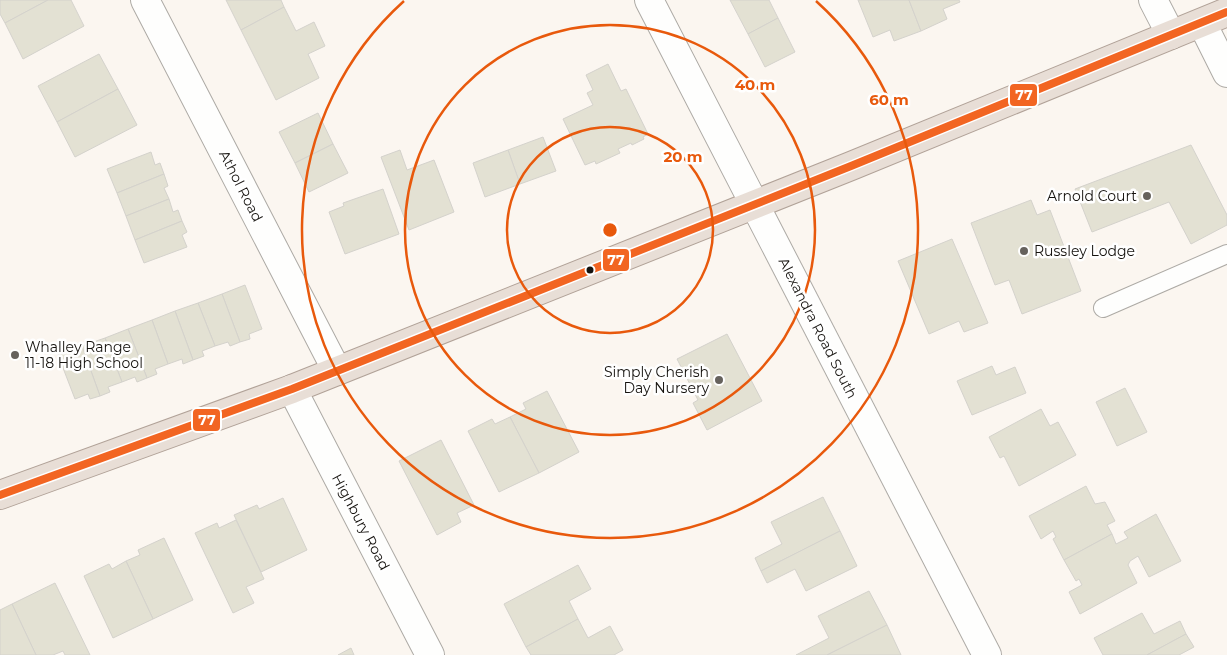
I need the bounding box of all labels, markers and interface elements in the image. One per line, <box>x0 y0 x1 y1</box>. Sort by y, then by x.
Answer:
text: 40 m <box>735 75 775 94</box>
line badge: 77 <box>1009 83 1038 107</box>
text: 77 <box>1015 86 1033 104</box>
text: 60 m <box>869 90 909 109</box>
street label: Athol Road <box>215 147 267 225</box>
text: 20 m <box>663 147 703 166</box>
place label: Arnold Court <box>1047 187 1137 205</box>
marker: Arnold Court <box>1141 190 1153 202</box>
centre of rings <box>601 221 619 239</box>
place label: Russley Lodge <box>1034 242 1135 260</box>
marker: Russley Lodge <box>1018 245 1030 257</box>
line badge: 77 <box>602 248 630 272</box>
text: 77 <box>607 251 625 269</box>
street label: Alexandra Road South <box>775 255 861 401</box>
unlabelled marker <box>585 265 595 275</box>
place label: Whalley Range 11-18 High School <box>25 338 143 372</box>
marker: Whalley Range 11-18 High School <box>9 349 21 361</box>
place label: Simply Cherish Day Nursery <box>604 363 709 397</box>
marker: Simply Cherish Day Nursery <box>713 374 725 386</box>
line badge: 77 <box>192 408 221 432</box>
text: 77 <box>198 411 216 429</box>
street label: Highbury Road <box>328 471 394 573</box>

